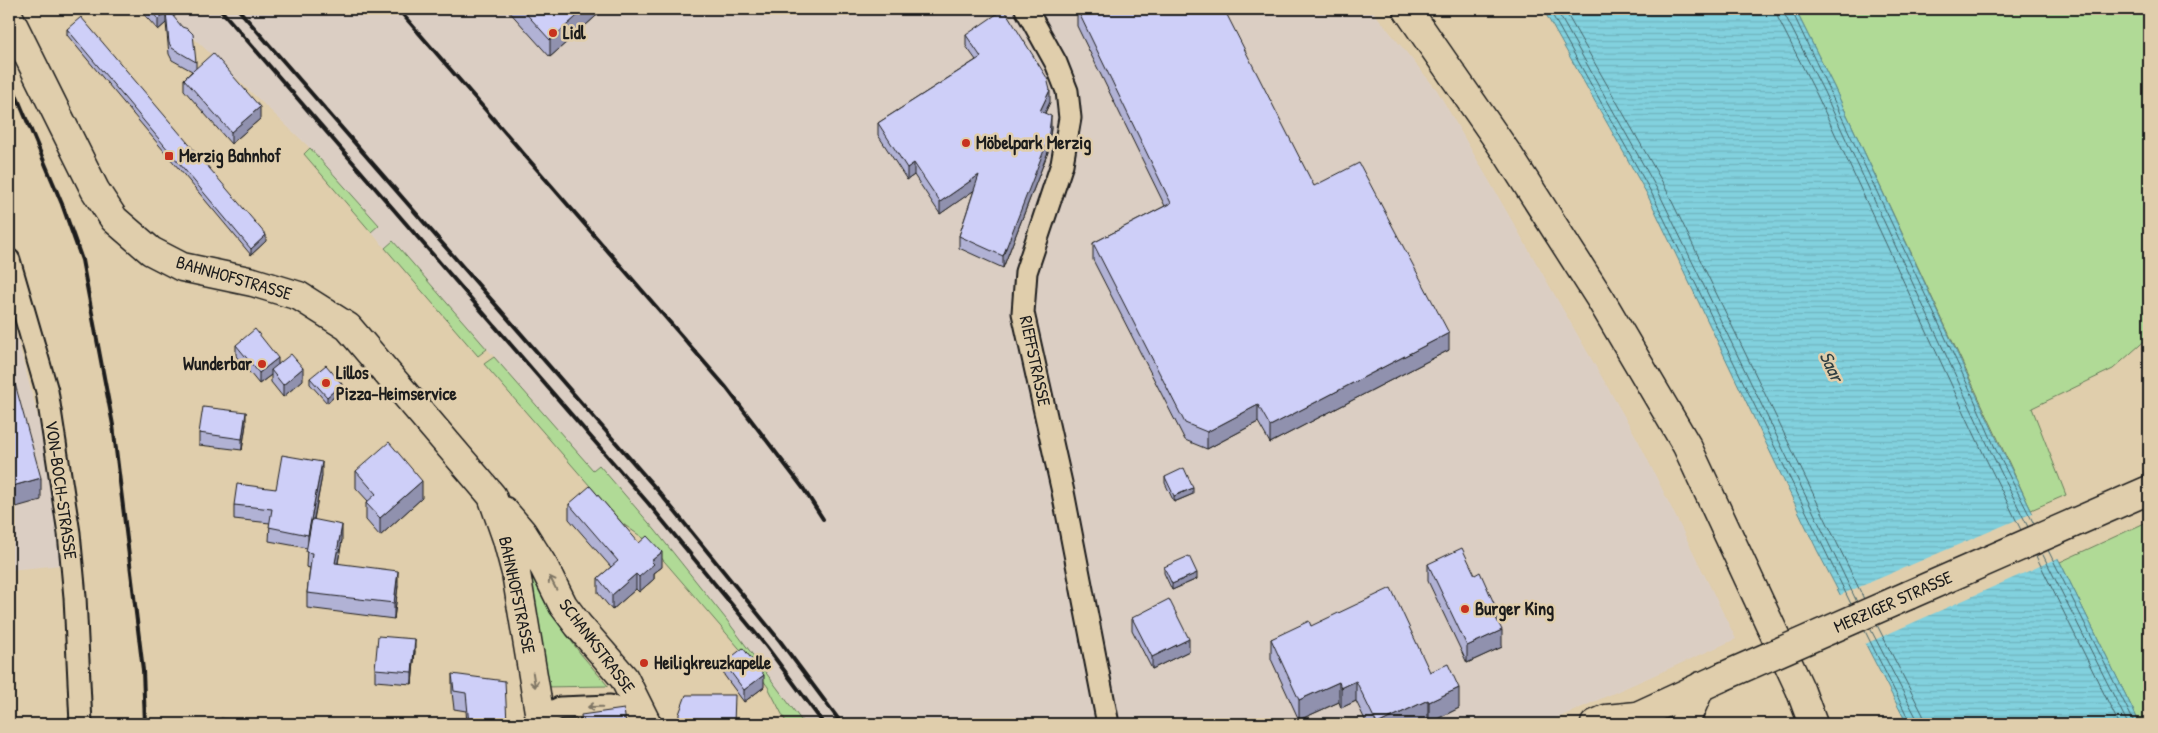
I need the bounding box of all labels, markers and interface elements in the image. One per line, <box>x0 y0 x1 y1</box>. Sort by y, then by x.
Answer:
place label: Lidl <box>563 20 587 45</box>
marker: Lidl <box>547 27 559 39</box>
place label: Möbelpark Merzig <box>976 130 1091 156</box>
marker: Möbelpark Merzig <box>960 137 972 149</box>
place label: Merzig Bahnhof <box>179 143 281 169</box>
marker: Merzig Bahnhof <box>163 150 175 162</box>
street label: BAHNHOFSTRASSE <box>173 249 295 306</box>
street label: RIEFFSTRASSE <box>1014 313 1057 409</box>
water label: Saar <box>1814 346 1852 388</box>
place label: Wunderbar <box>183 351 252 376</box>
marker: Wunderbar <box>256 358 268 370</box>
place label: Lillos Pizza-Heimservice <box>336 360 458 406</box>
marker: Lillos Pizza-Heimservice <box>320 377 332 389</box>
street label: VON-BOCH-STRASSE <box>39 419 84 561</box>
street label: BAHNHOFSTRASSE <box>493 534 542 656</box>
street label: MERZIGER STRASSE <box>1830 564 1956 639</box>
one-way arrow <box>548 576 557 591</box>
street label: SCHANKSTRASSE <box>554 593 641 698</box>
place label: Burger King <box>1475 596 1554 622</box>
marker: Burger King <box>1459 603 1471 615</box>
place label: Heiligkreuzkapelle <box>654 650 772 676</box>
marker: Heiligkreuzkapelle <box>638 657 650 669</box>
one-way arrow <box>530 671 540 687</box>
one-way arrow <box>587 702 604 712</box>

